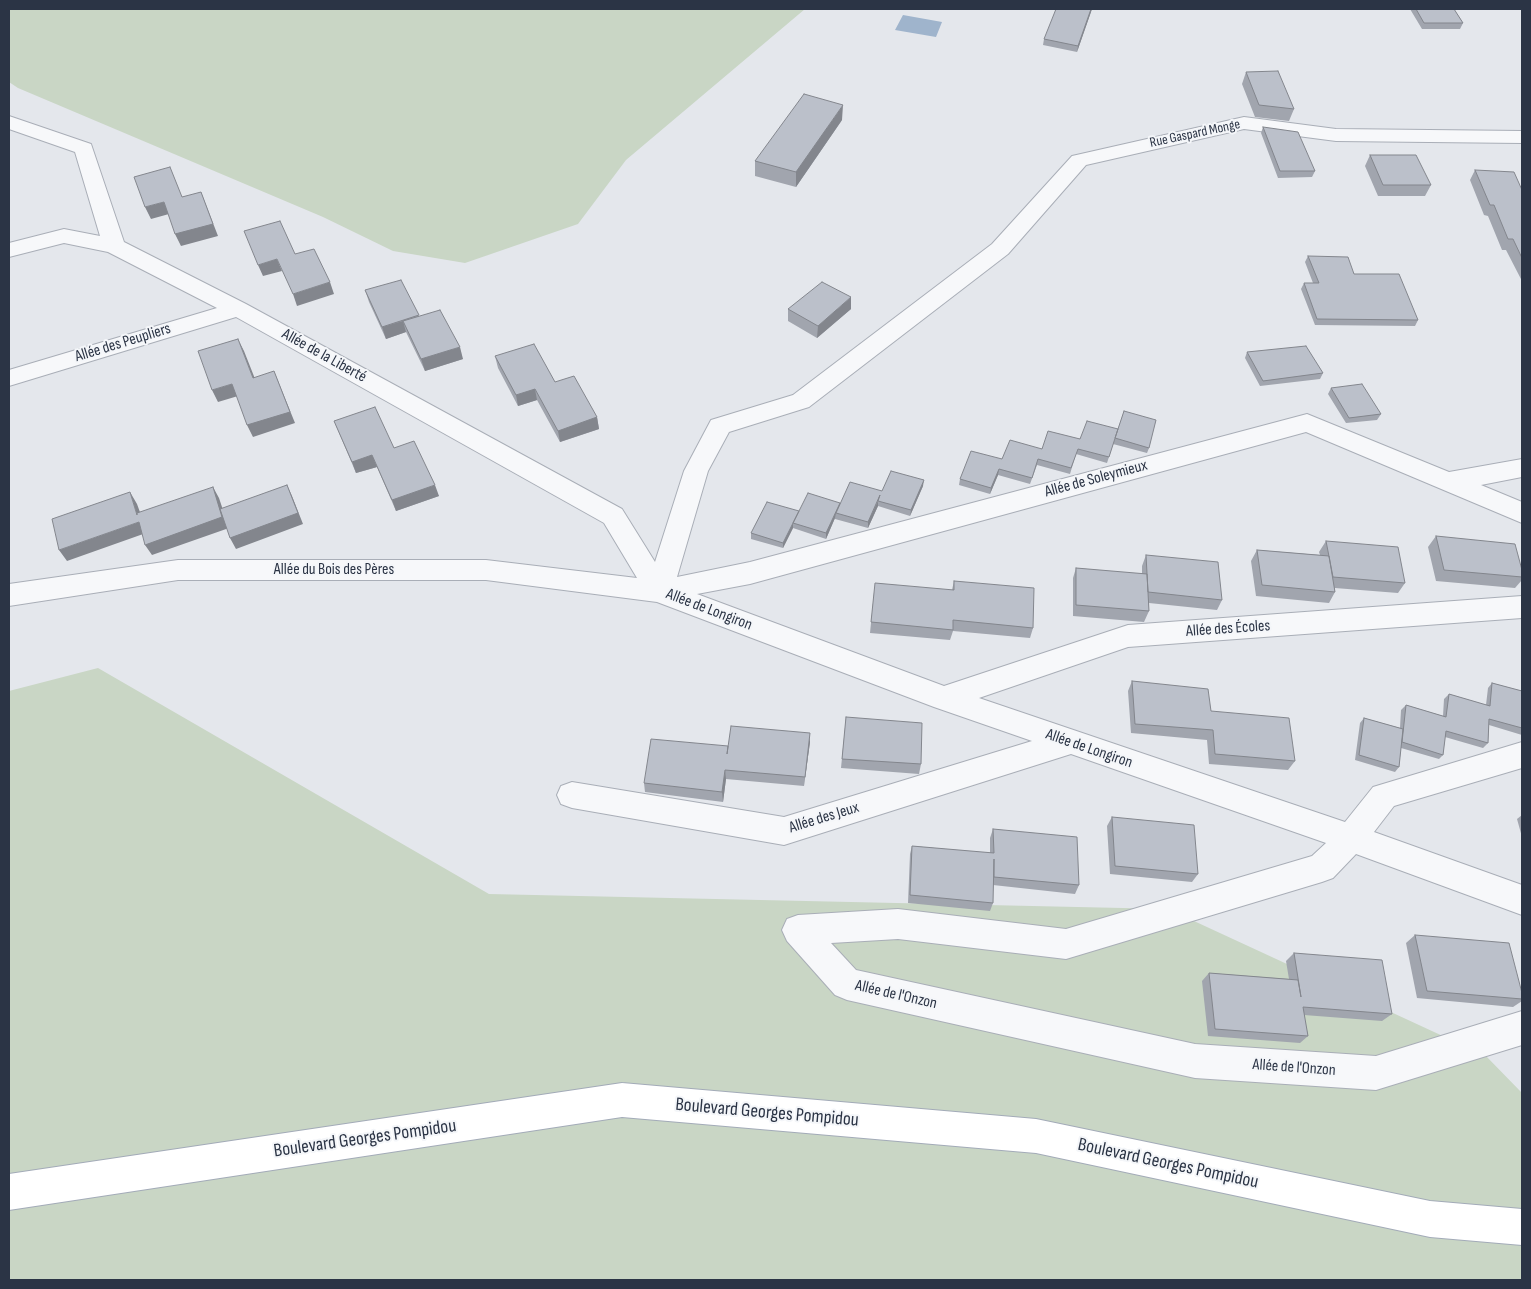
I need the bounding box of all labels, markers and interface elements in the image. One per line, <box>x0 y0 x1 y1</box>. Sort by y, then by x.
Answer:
street label: Rue Gaspard Monge <box>1148 116 1242 152</box>
street label: Allée des Peupliers <box>73 319 173 367</box>
street label: Allée de la Liberté <box>278 325 370 387</box>
street label: Allée de Soleymieux <box>1043 456 1149 502</box>
street label: Allée du Bois des Pères <box>274 560 394 580</box>
street label: Allée de Longiron <box>663 585 755 635</box>
street label: Allée des Écoles <box>1185 616 1271 642</box>
street label: Allée de Longiron <box>1043 725 1135 773</box>
street label: Allée des Jeux <box>787 798 861 838</box>
street label: Allée de l'Onzon <box>853 976 939 1014</box>
street label: Allée de l'Onzon <box>1252 1056 1336 1080</box>
street label: Boulevard Georges Pompidou <box>674 1094 860 1132</box>
street label: Boulevard Georges Pompidou <box>272 1115 458 1163</box>
street label: Boulevard Georges Pompidou <box>1076 1134 1260 1194</box>

